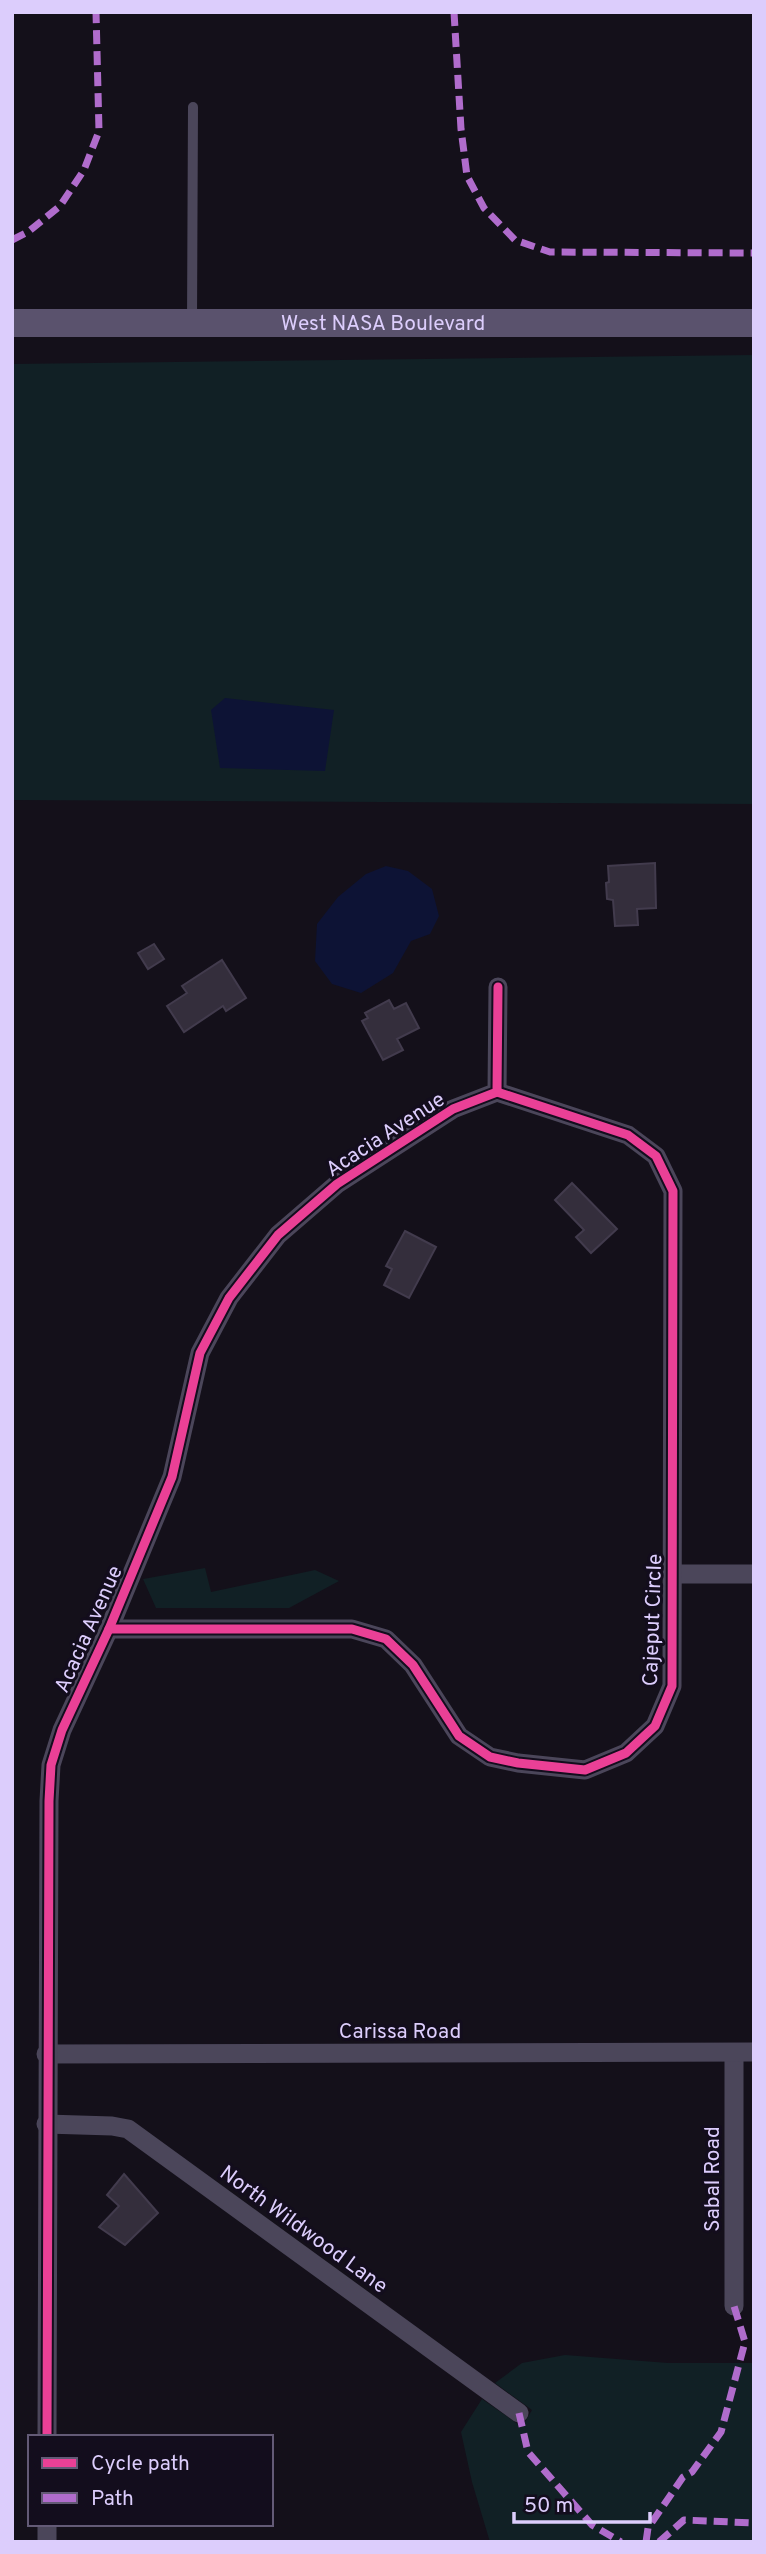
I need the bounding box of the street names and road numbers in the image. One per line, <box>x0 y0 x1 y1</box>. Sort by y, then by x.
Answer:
street label: West NASA Boulevard <box>281 311 485 338</box>
street label: Acacia Avenue <box>321 1087 451 1184</box>
street label: Cajeput Circle <box>638 1553 669 1687</box>
street label: Acacia Avenue <box>49 1562 130 1698</box>
street label: Carissa Road <box>339 2019 461 2046</box>
street label: Sabal Road <box>700 2126 727 2232</box>
street label: North Wildwood Lane <box>214 2160 392 2300</box>

